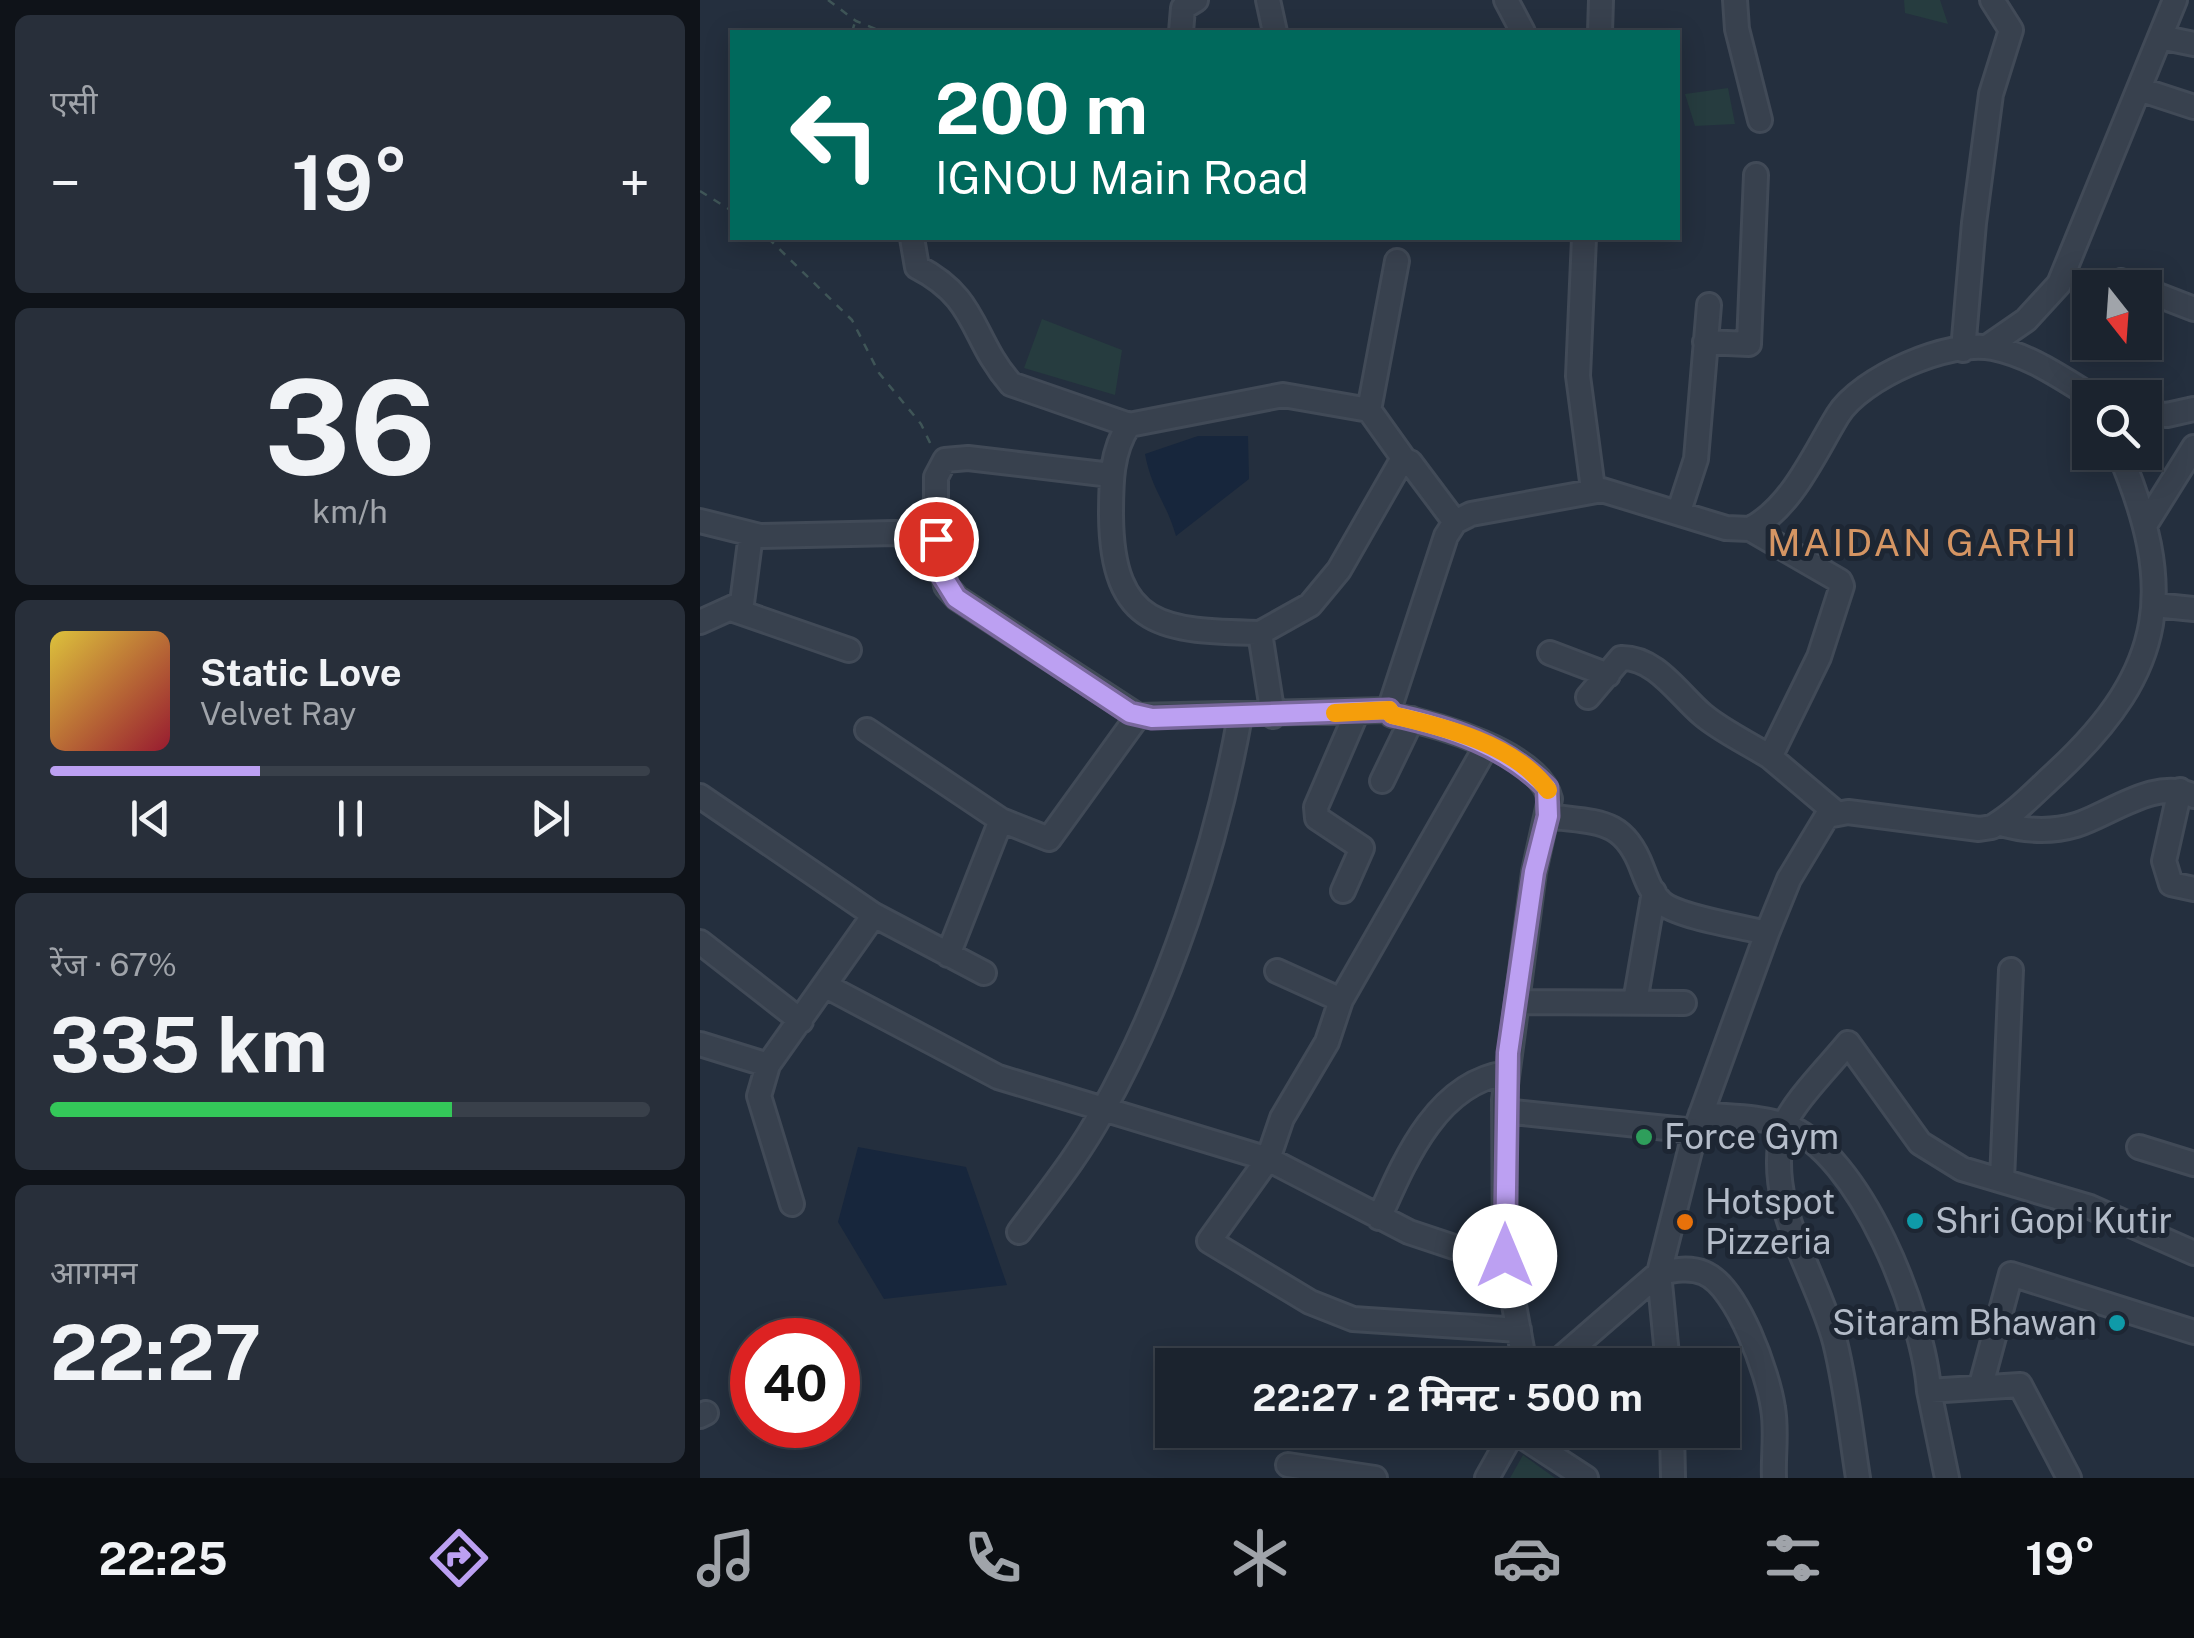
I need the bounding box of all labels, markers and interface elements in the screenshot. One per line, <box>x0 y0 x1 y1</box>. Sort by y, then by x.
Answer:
text: 200 m <box>935 67 1148 150</box>
icon: left <box>770 70 900 200</box>
text: एसी <box>50 84 98 121</box>
text: 19° <box>291 139 409 227</box>
text: − <box>50 151 81 215</box>
text: + <box>619 151 650 215</box>
text: IGNOU Main Road <box>935 151 1309 204</box>
north arrow <box>2072 270 2162 360</box>
map controls <box>2072 270 2162 470</box>
text: 36 <box>264 352 436 504</box>
button: search <box>2072 380 2162 470</box>
text: km/h <box>312 493 388 530</box>
pin <box>894 497 979 582</box>
icon: arrive <box>909 512 964 567</box>
district label: MAIDAN GARHI <box>1767 520 2079 565</box>
text: Static Love <box>200 650 402 695</box>
text: Velvet Ray <box>200 695 356 732</box>
icon: previous <box>123 791 178 846</box>
icon: pause <box>323 791 378 846</box>
icon: next <box>523 791 578 846</box>
text: रेंज · 67% <box>50 946 177 983</box>
text: 335 km <box>50 1001 328 1089</box>
place label: Force Gym <box>1664 1116 1839 1157</box>
marker: Force Gym <box>1633 1126 1655 1148</box>
place label: Hotspot Pizzeria <box>1705 1181 1835 1262</box>
place label: Shri Gopi Kutir <box>1935 1200 2172 1241</box>
position arrow <box>1453 1204 1557 1308</box>
marker: Shri Gopi Kutir <box>1904 1210 1926 1232</box>
marker: Hotspot Pizzeria <box>1674 1211 1696 1233</box>
text: आगमन <box>50 1254 138 1291</box>
place label: Sitaram Bhawan <box>1832 1302 2097 1343</box>
text: 22:27 <box>50 1309 262 1397</box>
marker: Sitaram Bhawan <box>2106 1312 2128 1334</box>
speed limit sign: 40 <box>730 1318 860 1448</box>
text: 22:27 · 2 मिनट · 500 m <box>1252 1375 1643 1420</box>
icon: directions <box>424 1523 494 1593</box>
icon: music <box>691 1523 761 1593</box>
icon: phone <box>958 1523 1028 1593</box>
icon: climate <box>1225 1523 1295 1593</box>
icon: car <box>1492 1523 1562 1593</box>
icon: filters <box>1758 1523 1828 1593</box>
text: 22:25 <box>98 1532 228 1585</box>
text: 19° <box>2025 1532 2095 1585</box>

